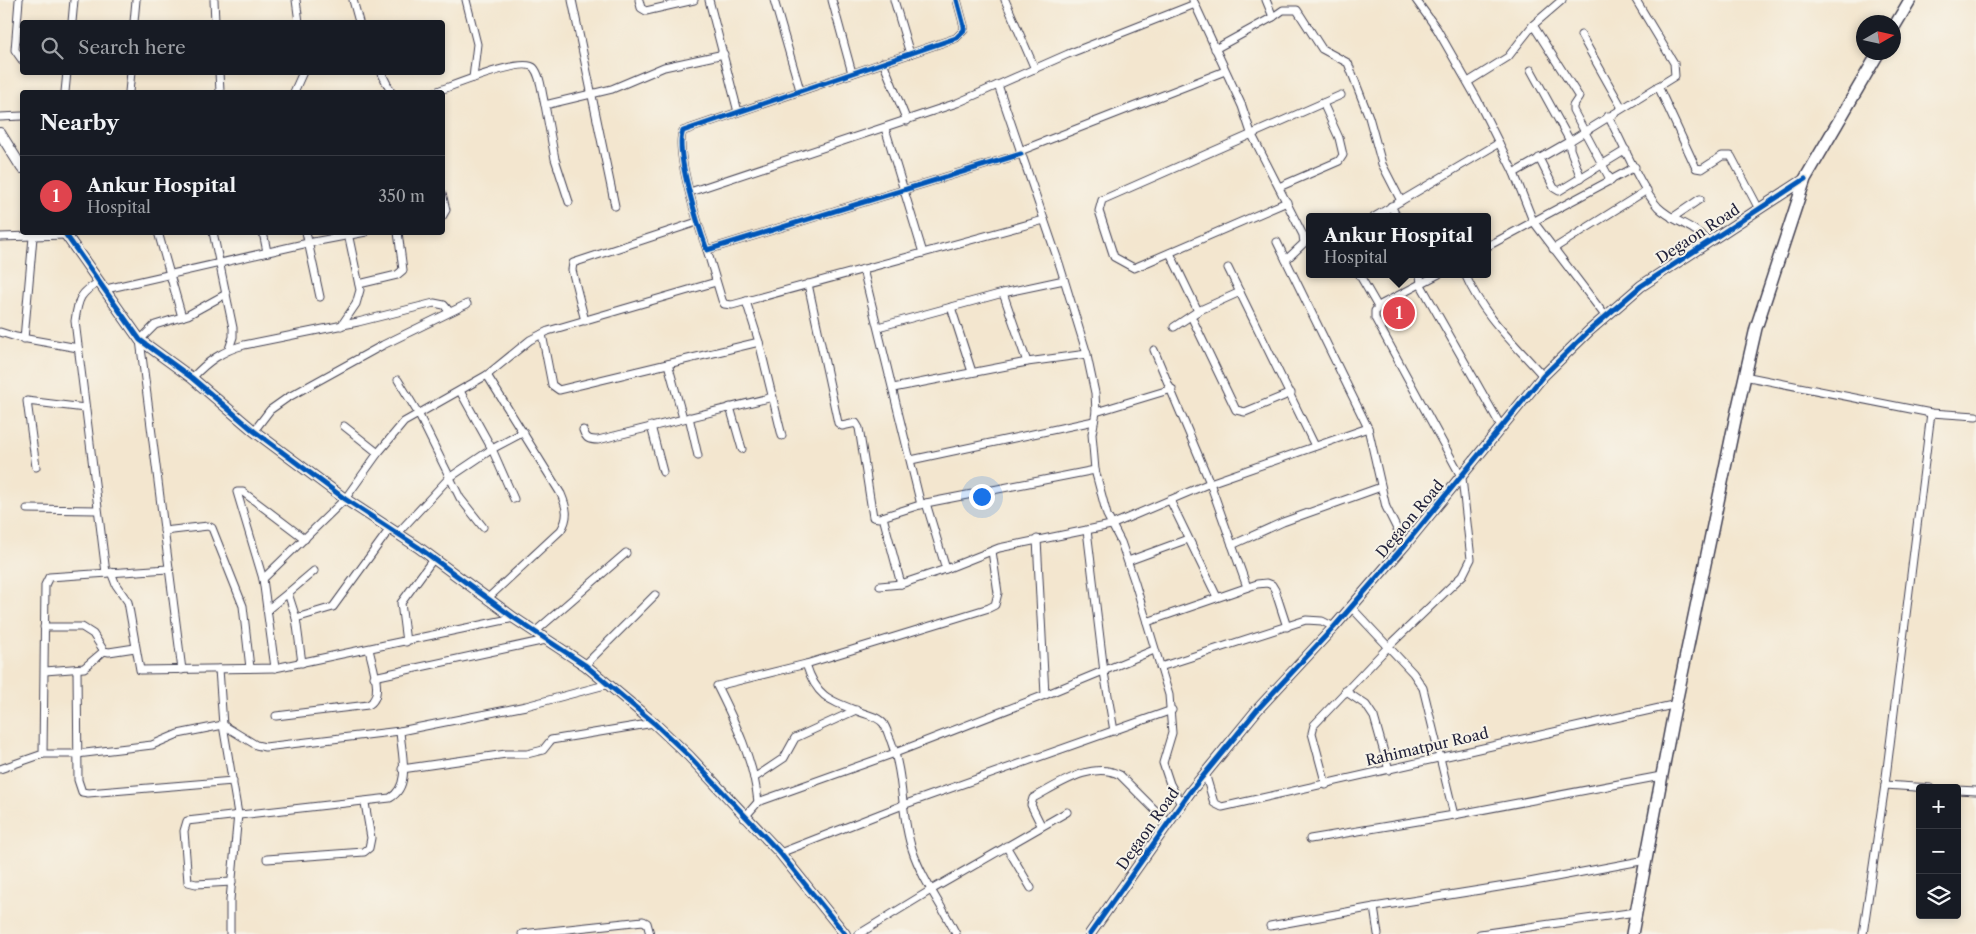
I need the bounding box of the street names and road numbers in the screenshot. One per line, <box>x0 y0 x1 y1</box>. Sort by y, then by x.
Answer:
street label: Degaon Road <box>1652 199 1743 268</box>
street label: Degaon Road <box>1371 476 1448 562</box>
street label: Rahimatpur Road <box>1364 723 1490 770</box>
street label: Degaon Road <box>1112 784 1183 873</box>

